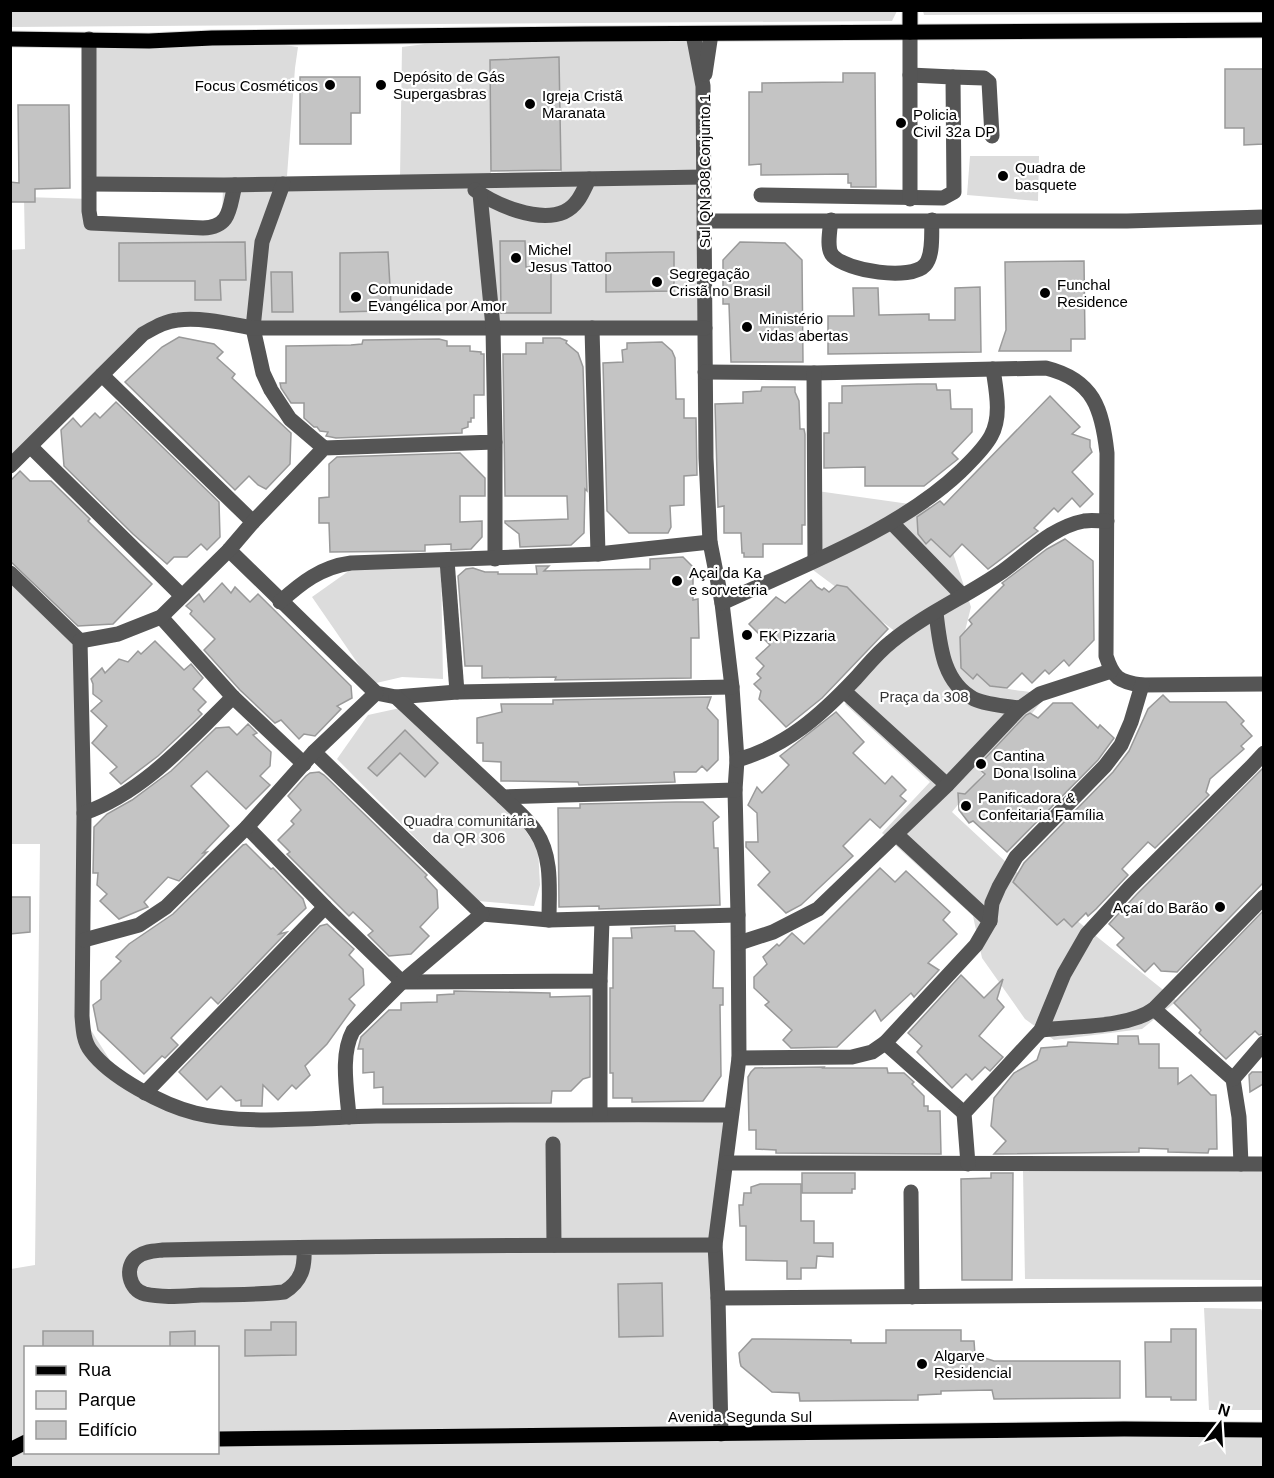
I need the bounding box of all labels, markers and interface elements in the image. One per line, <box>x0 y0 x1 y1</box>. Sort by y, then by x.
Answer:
place label: Depósito de Gás Supergasbras <box>393 68 505 102</box>
place label: Focus Cosméticos <box>195 77 318 94</box>
marker: Focus Cosméticos <box>323 78 337 92</box>
marker: Depósito de Gás Supergasbras <box>374 78 388 92</box>
place label: Igreja Cristã Maranata <box>542 87 624 121</box>
street label: Sul QN 308 Conjunto 1 <box>696 94 713 248</box>
marker: Igreja Cristã Maranata <box>523 97 537 111</box>
place label: Policia Civil 32a DP <box>913 106 996 140</box>
marker: Policia Civil 32a DP <box>894 116 908 130</box>
place label: Quadra de basquete <box>1015 159 1086 193</box>
marker: Quadra de basquete <box>996 169 1010 183</box>
place label: Michel Jesus Tattoo <box>528 241 612 275</box>
marker: Michel Jesus Tattoo <box>509 251 523 265</box>
place label: Segregação Cristã no Brasil <box>669 265 771 299</box>
marker: Segregação Cristã no Brasil <box>650 275 664 289</box>
place label: Funchal Residence <box>1057 276 1128 310</box>
place label: Comunidade Evangélica por Amor <box>368 280 506 314</box>
marker: Funchal Residence <box>1038 286 1052 300</box>
marker: Comunidade Evangélica por Amor <box>349 290 363 304</box>
place label: Ministério vidas abertas <box>759 310 848 344</box>
marker: Ministério vidas abertas <box>740 320 754 334</box>
place label: Açai da Ka e sorveteria <box>689 564 768 598</box>
marker: Açai da Ka e sorveteria <box>670 574 684 588</box>
place label: FK Pizzaria <box>759 627 836 644</box>
marker: FK Pizzaria <box>740 628 754 642</box>
park label: Praça da 308 <box>879 688 969 705</box>
place label: Cantina Dona Isolina <box>993 747 1077 781</box>
marker: Cantina Dona Isolina <box>974 757 988 771</box>
place label: Panificadora & Confeitaria Família <box>978 789 1105 823</box>
marker: Panificadora & Confeitaria Família <box>959 799 973 813</box>
park label: Quadra comunitária da QR 306 <box>403 812 536 846</box>
place label: Açaí do Barão <box>1113 899 1208 916</box>
marker: Açaí do Barão <box>1213 900 1227 914</box>
legend <box>24 1346 219 1454</box>
place label: Algarve Residencial <box>934 1347 1012 1381</box>
marker: Algarve Residencial <box>915 1357 929 1371</box>
text: Rua <box>78 1360 112 1380</box>
text: Parque <box>78 1390 136 1410</box>
north arrow <box>1190 1394 1250 1454</box>
text: N <box>1216 1400 1232 1420</box>
street label: Avenida Segunda Sul <box>668 1408 812 1425</box>
text: Edifício <box>78 1420 137 1440</box>

